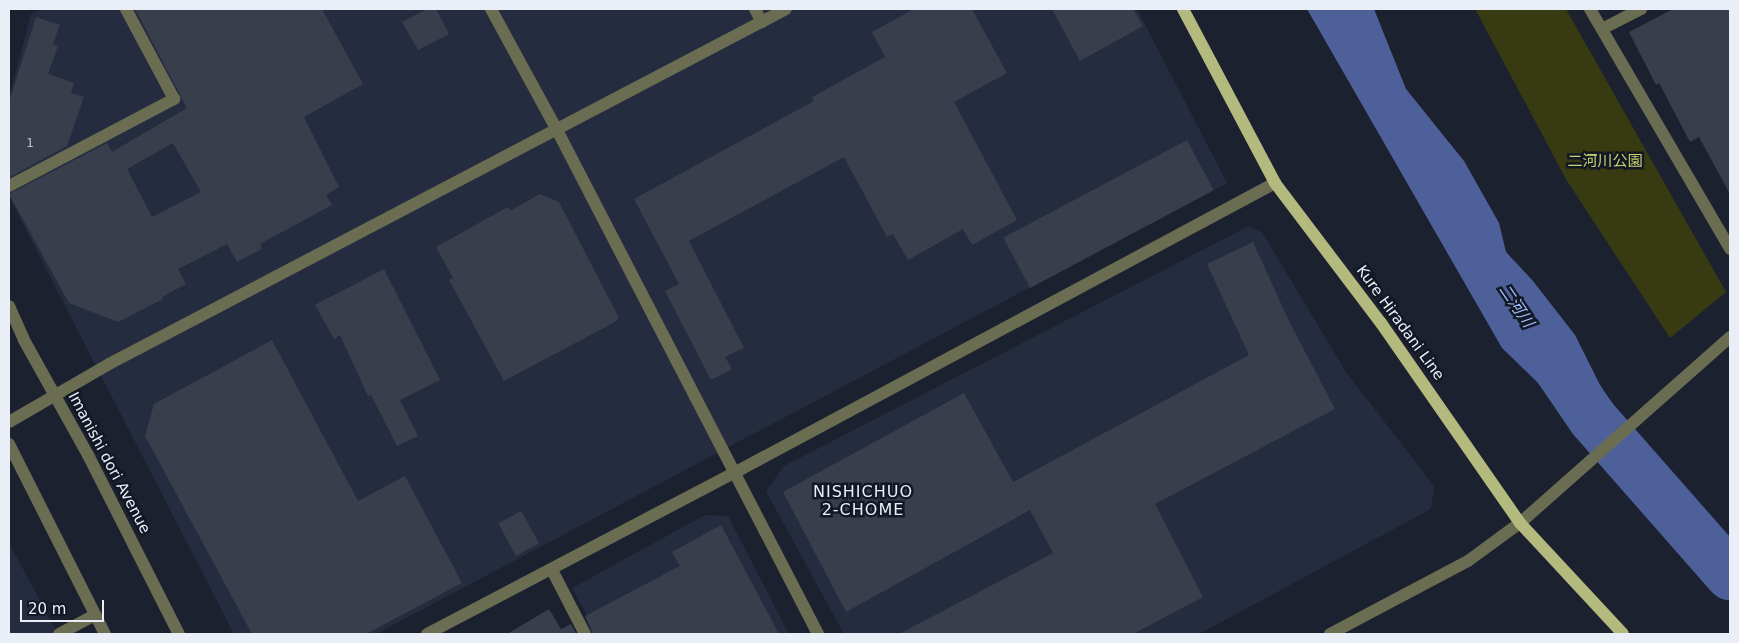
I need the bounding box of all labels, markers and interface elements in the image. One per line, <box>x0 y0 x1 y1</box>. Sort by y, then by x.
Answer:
house number: 1 <box>26 137 34 151</box>
park label: 二河川公園 <box>1568 153 1642 171</box>
street label: Kure Hiradani Line <box>1352 262 1448 384</box>
water label: 二河川 <box>1495 281 1537 331</box>
street label: Imanishi dori Avenue <box>64 389 154 537</box>
district label: NISHICHUO 2-CHOME <box>812 482 914 520</box>
scale bar <box>22 590 106 622</box>
text: 20 m <box>28 600 66 618</box>

